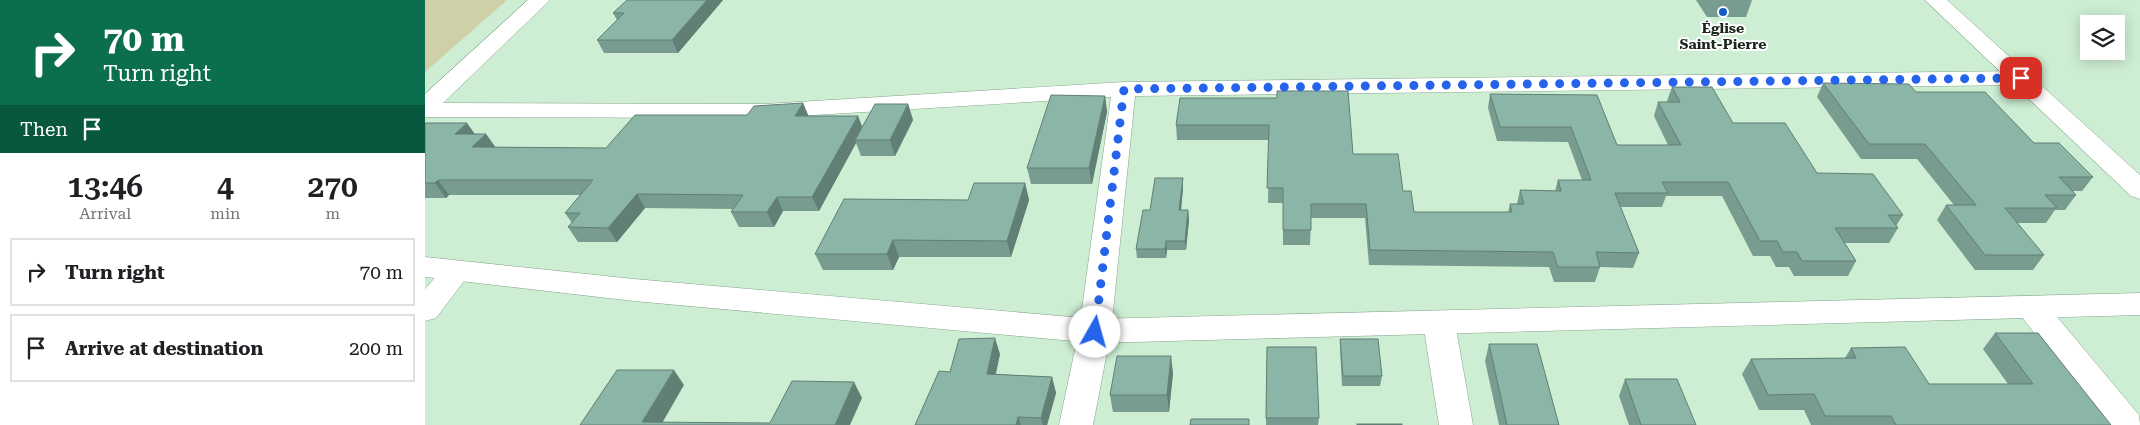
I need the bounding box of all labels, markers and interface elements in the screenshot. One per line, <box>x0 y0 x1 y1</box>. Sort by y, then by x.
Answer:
marker: Église Saint-Pierre <box>1717 6 1729 18</box>
map controls <box>2080 15 2125 60</box>
button: layers <box>2080 15 2125 60</box>
text: 70 m <box>103 19 185 60</box>
icon: right <box>20 20 85 85</box>
place label: Église Saint-Pierre <box>1680 20 1766 52</box>
pin <box>2000 57 2042 99</box>
text: Turn right <box>103 61 211 86</box>
icon: arrive <box>2007 64 2035 92</box>
icon: arrive <box>78 115 106 143</box>
text: Then <box>20 118 68 141</box>
text: 13:46 <box>67 169 143 204</box>
text: 4 <box>217 169 234 204</box>
text: 270 <box>307 169 358 204</box>
text: Arrival <box>79 204 131 223</box>
text: min <box>210 204 240 223</box>
text: m <box>325 204 340 223</box>
icon: right <box>22 258 50 286</box>
text: Turn right <box>65 261 165 284</box>
text: 70 m <box>360 261 403 284</box>
position arrow <box>1068 305 1120 357</box>
icon: arrive <box>22 334 50 362</box>
text: Arrive at destination <box>65 337 263 360</box>
text: 200 m <box>349 337 403 360</box>

